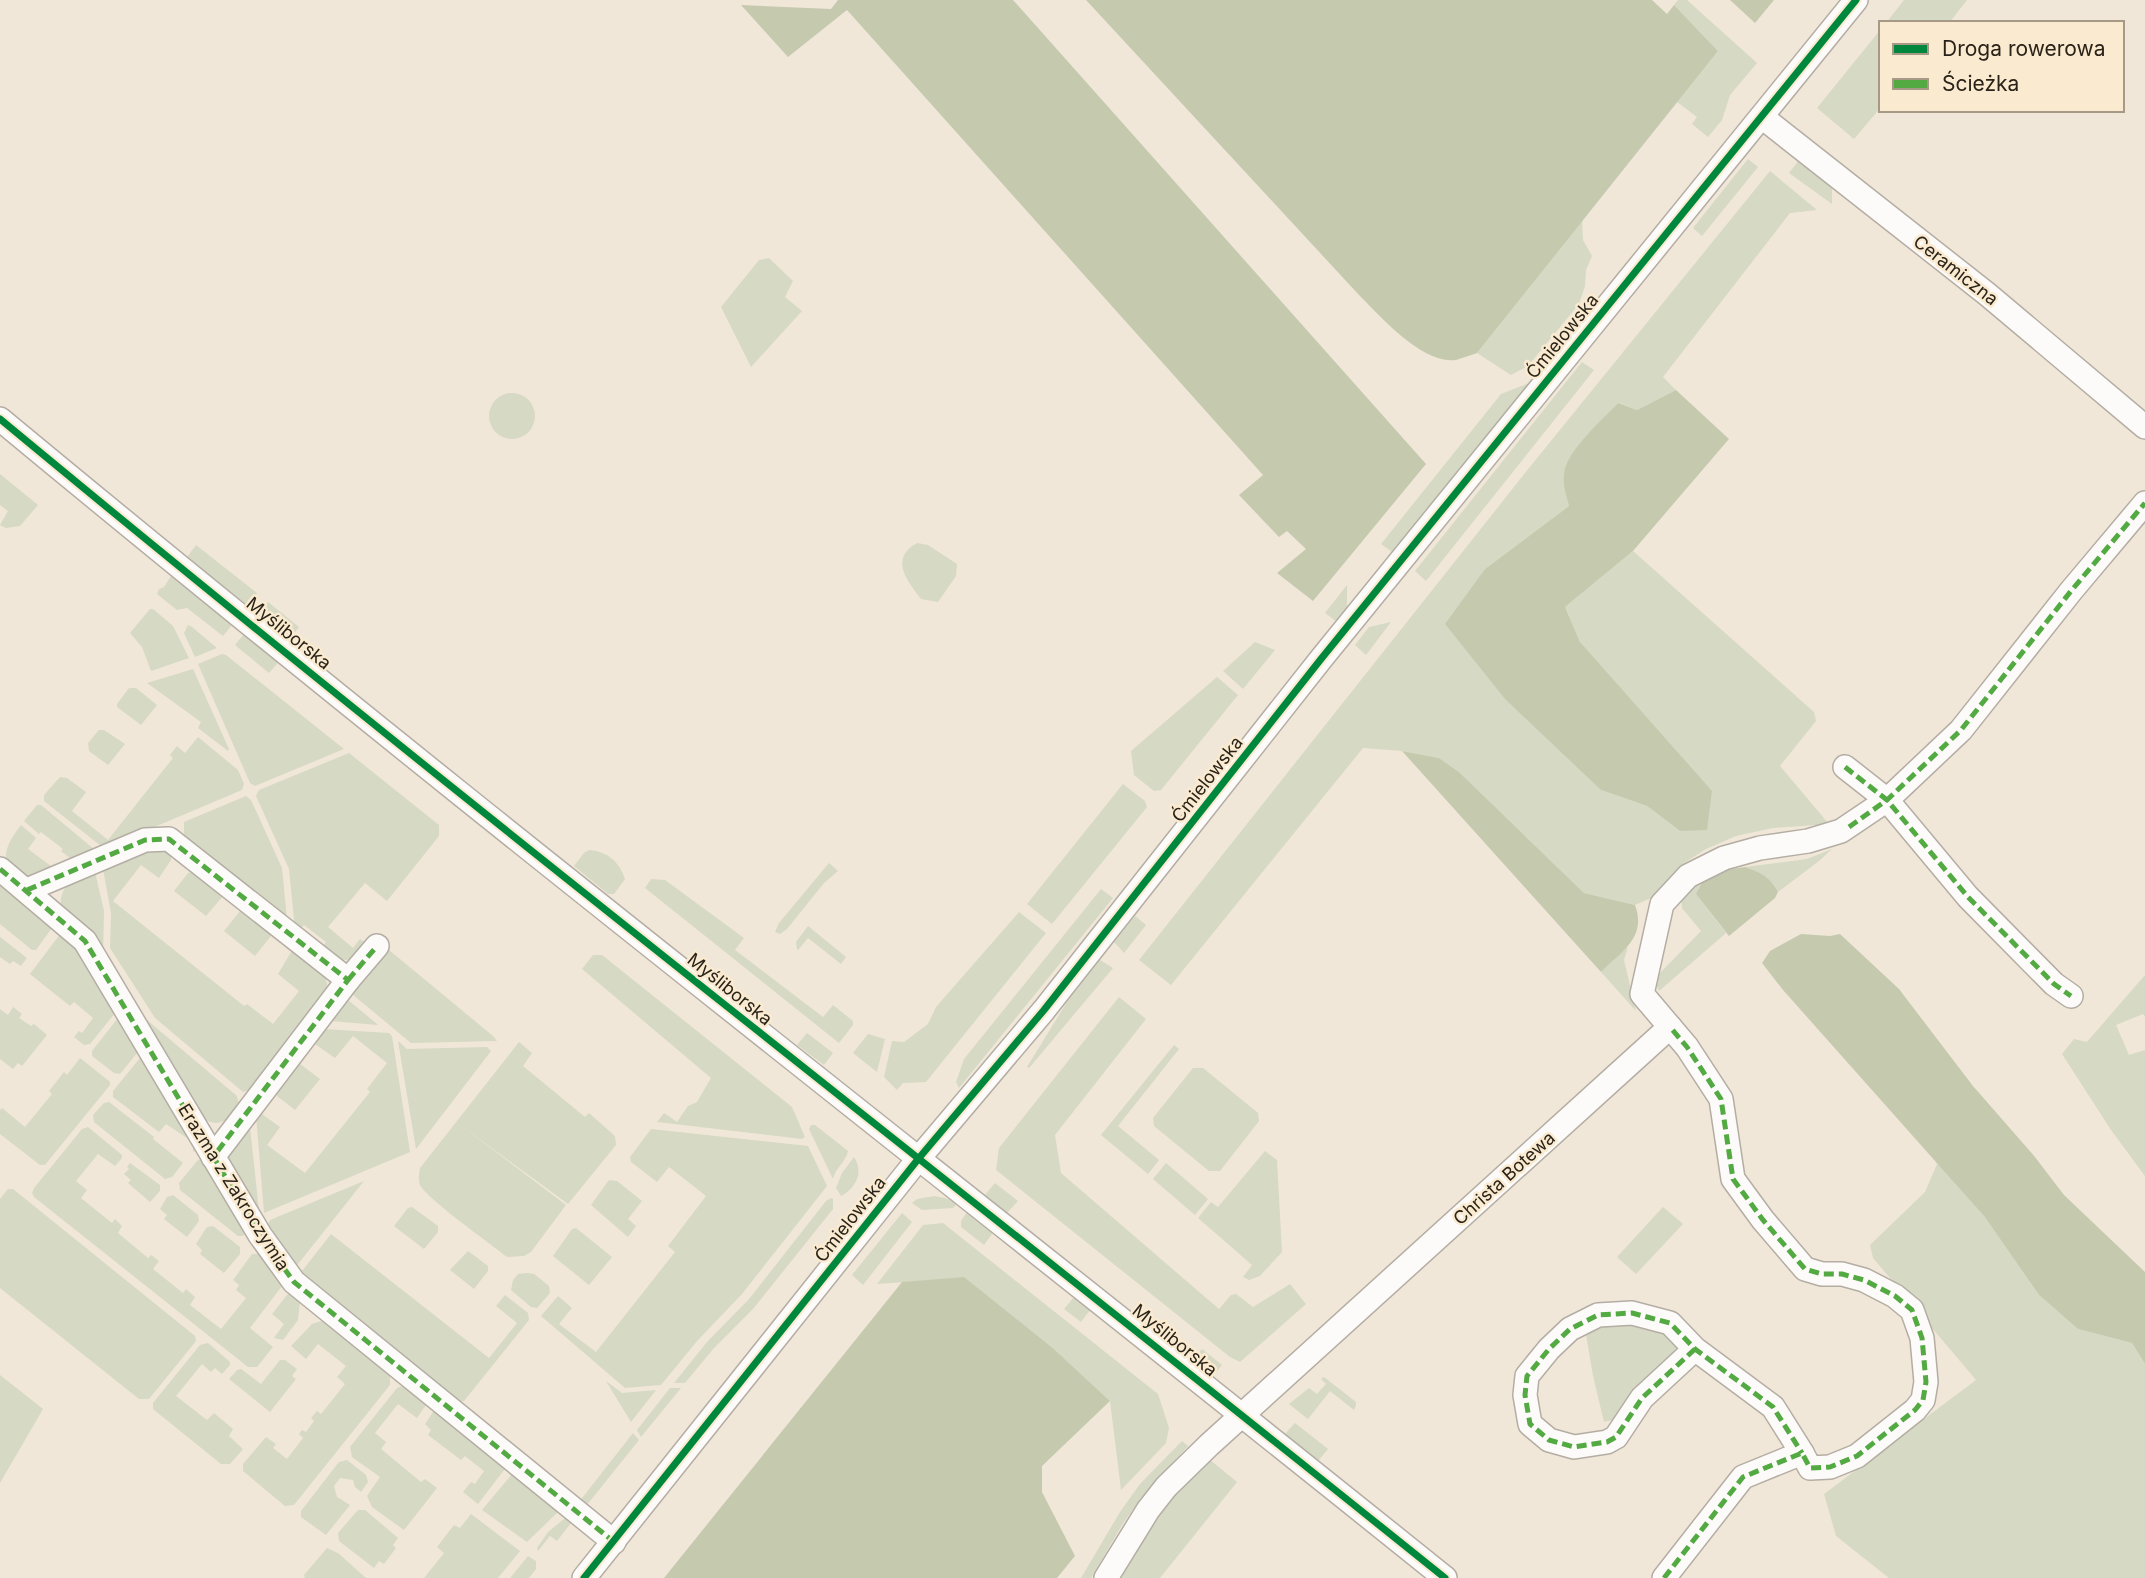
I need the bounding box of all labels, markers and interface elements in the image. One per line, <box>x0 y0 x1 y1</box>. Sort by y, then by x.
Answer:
legend <box>1879 21 2124 112</box>
text: Droga rowerowa <box>1942 36 2105 61</box>
text: Ścieżka <box>1942 70 2019 96</box>
street label: Ceramiczna <box>1910 231 2002 309</box>
street label: Ćmielowska <box>1521 289 1603 383</box>
street label: Myśliborska <box>242 593 336 673</box>
street label: Ćmielowska <box>1166 731 1247 826</box>
street label: Myśliborska <box>683 949 777 1029</box>
street label: Erazma z Zakroczymia <box>174 1100 294 1274</box>
street label: Christa Botewa <box>1449 1127 1559 1229</box>
street label: Ćmielowska <box>809 1171 890 1266</box>
street label: Myśliborska <box>1128 1300 1222 1380</box>

